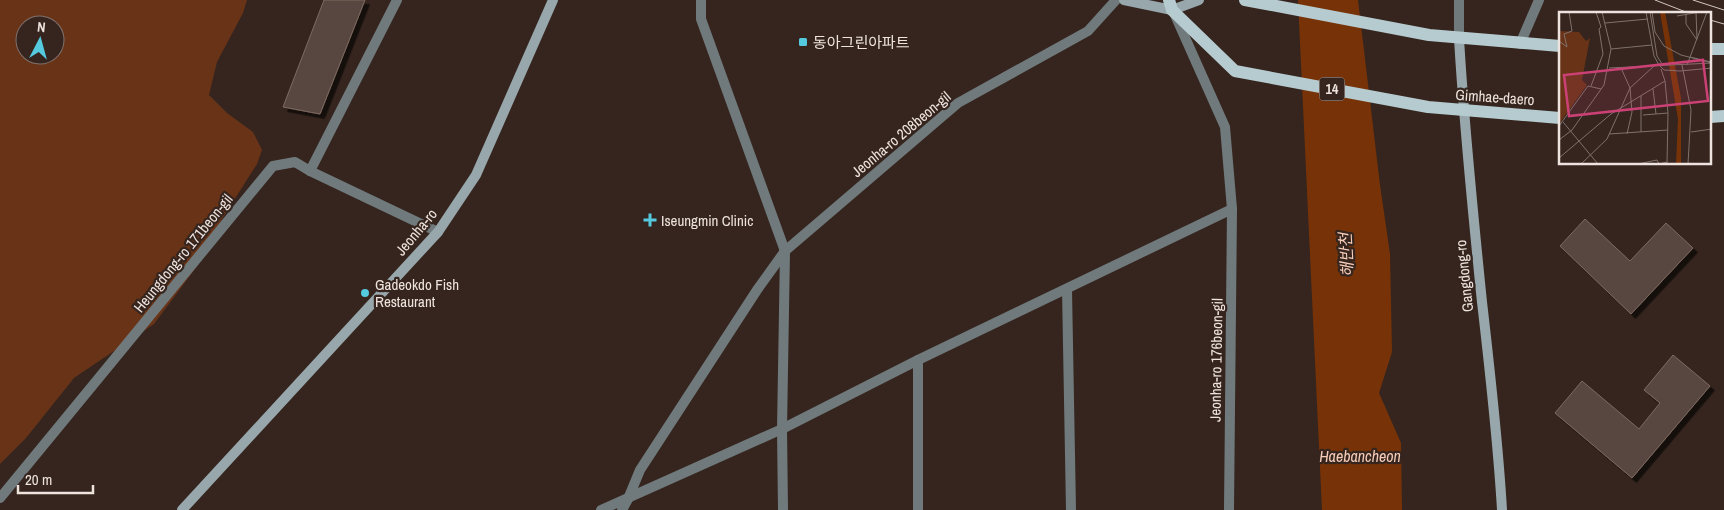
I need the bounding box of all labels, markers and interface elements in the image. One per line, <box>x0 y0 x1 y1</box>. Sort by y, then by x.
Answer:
inset map <box>1559 12 1712 165</box>
north arrow <box>15 15 65 65</box>
text: N <box>36 18 46 36</box>
place label: 동아그린아파트 <box>813 32 910 53</box>
marker: 동아그린아파트 <box>797 36 809 48</box>
road number: 14 <box>1320 78 1344 100</box>
street label: Gimhae-daero <box>1455 84 1535 110</box>
street label: Jeonha-ro 208beon-gil <box>847 86 955 182</box>
street label: Heungdong-ro 171beon-gil <box>129 189 237 317</box>
street label: Jeonha-ro <box>390 204 442 260</box>
place label: Iseungmin Clinic <box>661 210 753 231</box>
marker: Iseungmin Clinic <box>643 213 657 227</box>
water label: 해반천 <box>1334 230 1358 278</box>
street label: Gangdong-ro <box>1450 239 1478 313</box>
place label: Gadeokdo Fish Restaurant <box>375 274 459 312</box>
marker: Gadeokdo Fish Restaurant <box>359 287 371 299</box>
street label: Jeonha-ro 176beon-gil <box>1204 298 1228 422</box>
water label: Haebancheon <box>1319 445 1401 467</box>
scale bar <box>18 462 92 494</box>
text: 20 m <box>25 469 52 490</box>

